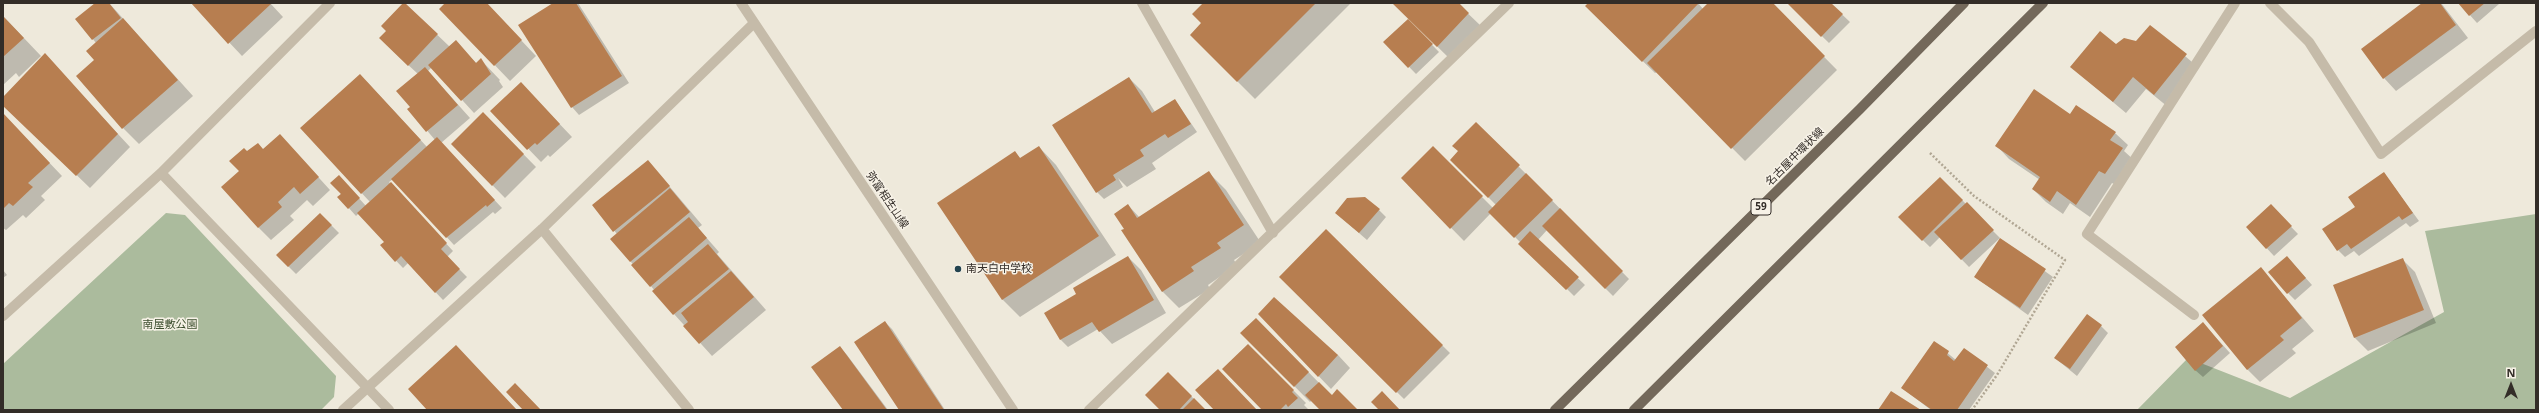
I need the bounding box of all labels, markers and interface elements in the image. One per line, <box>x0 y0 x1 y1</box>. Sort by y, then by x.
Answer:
street label: 名古屋中環状線 <box>1763 125 1827 189</box>
street label: 弥富相生山線 <box>863 169 911 231</box>
road number: 59 <box>1751 199 1771 215</box>
place label: 南天白中学校 <box>966 262 1032 276</box>
marker: 南天白中学校 <box>953 264 963 274</box>
park label: 南屋敷公園 <box>143 318 197 332</box>
north arrow <box>2491 365 2531 405</box>
text: N <box>2507 365 2515 380</box>

